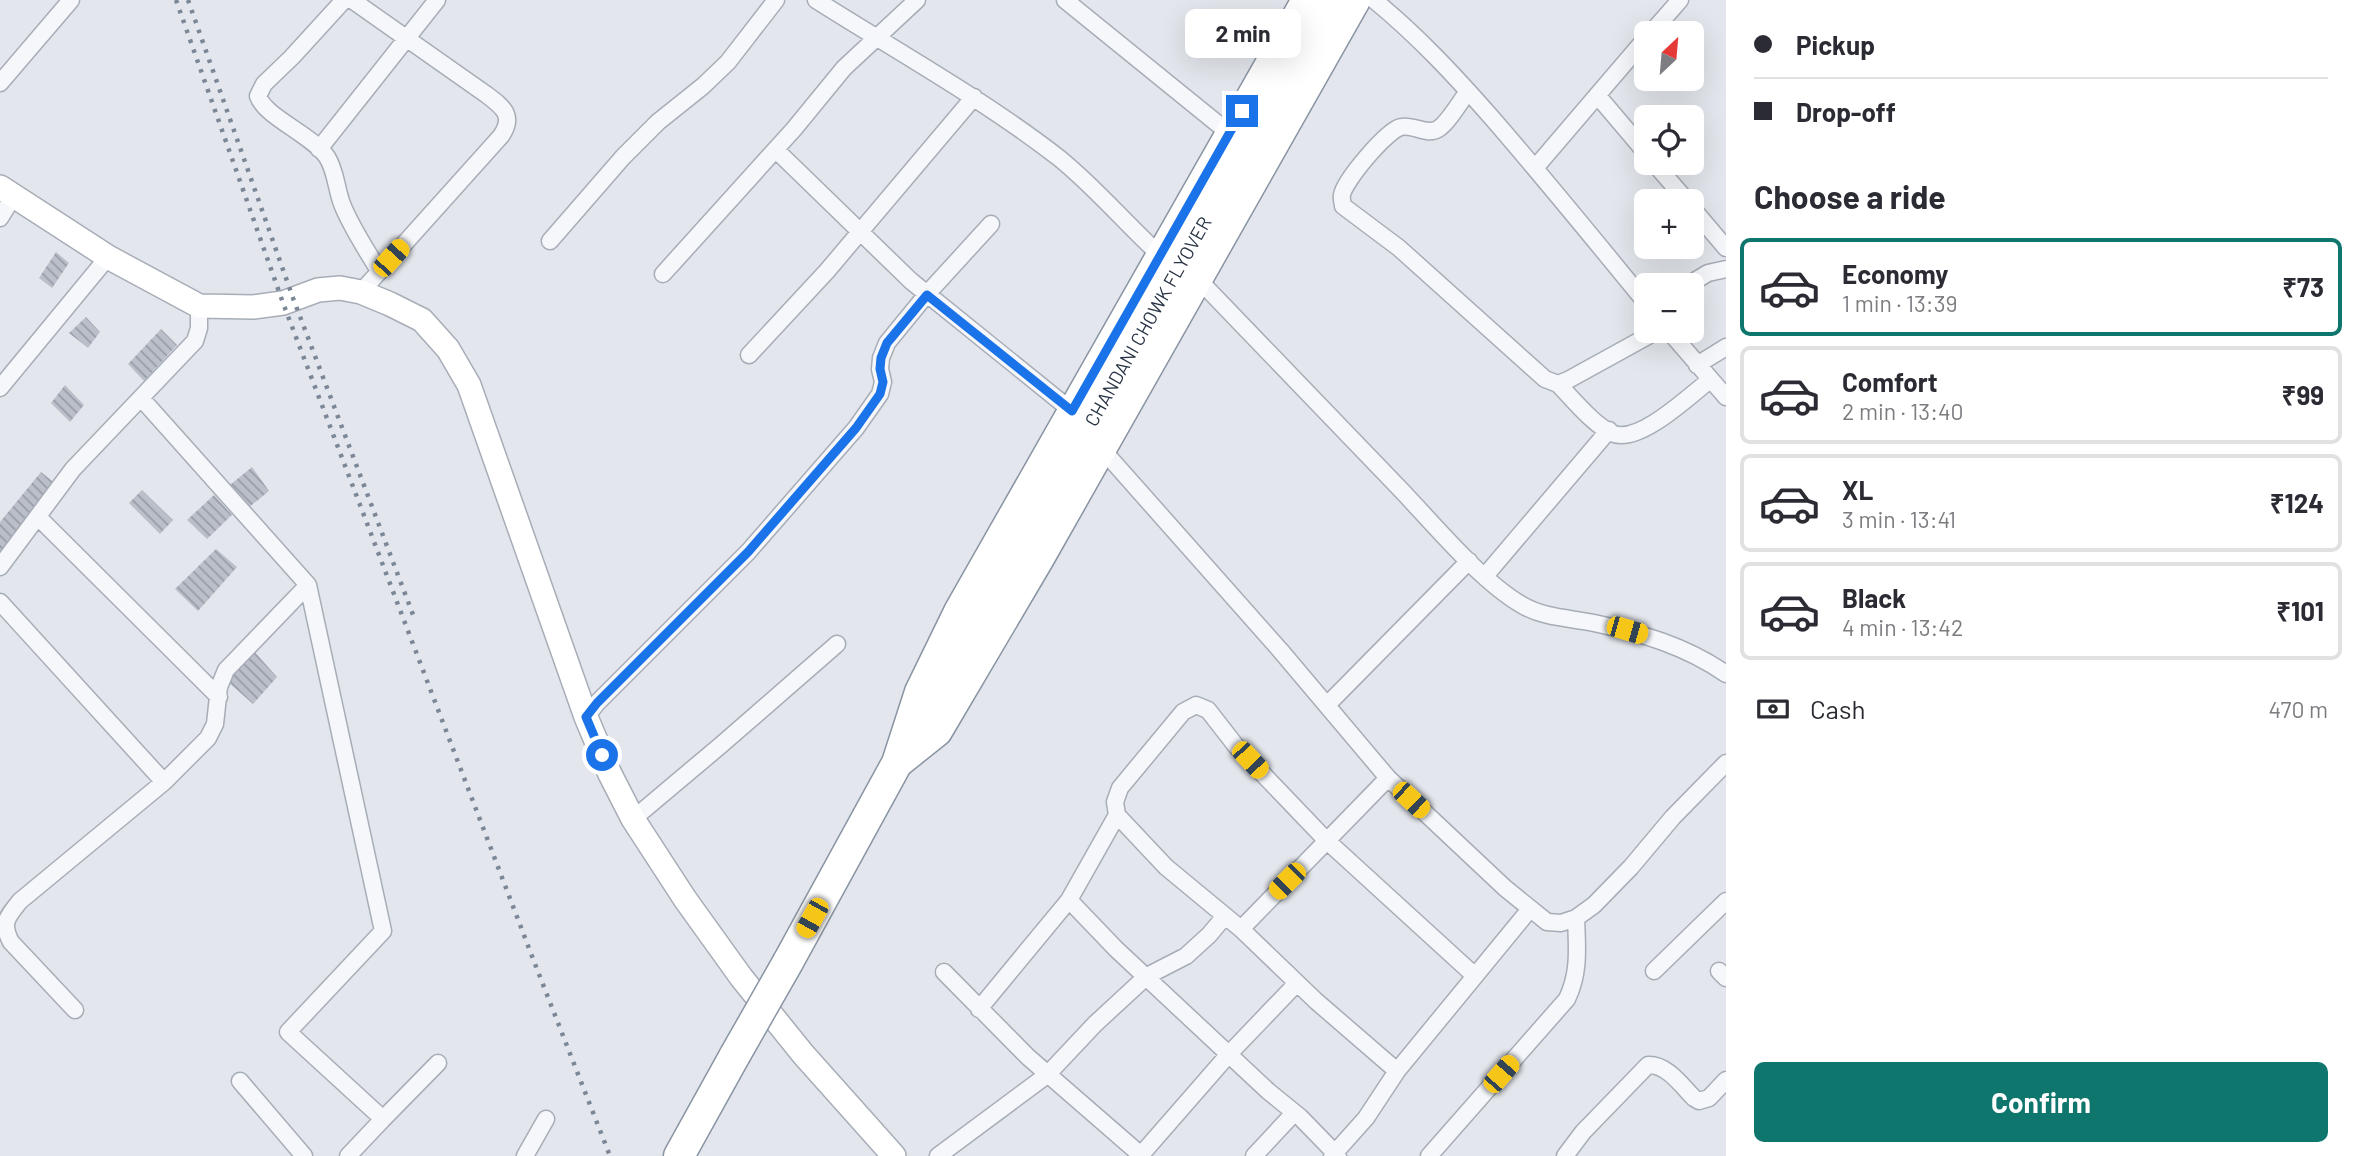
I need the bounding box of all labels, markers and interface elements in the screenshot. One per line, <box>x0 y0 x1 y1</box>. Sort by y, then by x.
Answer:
callout: 2 min <box>1184 10 1300 58</box>
text: 2 min <box>1215 19 1271 47</box>
north arrow <box>1634 21 1704 91</box>
map controls <box>1634 21 1704 343</box>
text: Pickup <box>1796 29 1875 60</box>
route end <box>1226 95 1258 127</box>
text: Drop-off <box>1796 96 1896 127</box>
button: locate <box>1634 105 1704 175</box>
text: Choose a ride <box>1754 177 1946 215</box>
button: + <box>1634 189 1704 259</box>
street label: CHANDANI CHOWK FLYOVER <box>1079 212 1215 430</box>
car <box>370 235 413 281</box>
icon: car <box>1758 256 1821 319</box>
text: Economy <box>1842 258 1948 289</box>
text: ₹73 <box>2282 271 2324 302</box>
button: − <box>1634 273 1704 343</box>
text: 1 min · 13:39 <box>1842 289 1957 317</box>
icon: car <box>1758 364 1821 427</box>
text: Comfort <box>1842 366 1938 397</box>
text: ₹99 <box>2282 379 2324 410</box>
text: 2 min · 13:40 <box>1842 397 1964 425</box>
icon: car <box>1758 472 1821 535</box>
text: XL <box>1842 474 1873 505</box>
text: ₹124 <box>2270 487 2324 518</box>
text: 3 min · 13:41 <box>1842 505 1956 533</box>
icon: car <box>1758 580 1821 643</box>
text: Black <box>1842 582 1906 613</box>
text: ₹101 <box>2276 595 2324 626</box>
text: 4 min · 13:42 <box>1842 613 1963 641</box>
car <box>1604 614 1651 646</box>
icon: cash <box>1754 690 1792 728</box>
text: Cash <box>1810 693 1865 724</box>
text: 470 m <box>2269 695 2328 723</box>
car <box>1228 737 1273 783</box>
route start <box>586 739 618 771</box>
car <box>1389 778 1434 822</box>
car <box>1265 859 1310 903</box>
car <box>793 895 832 941</box>
car <box>1480 1051 1523 1097</box>
button: Confirm <box>1754 1062 2328 1142</box>

